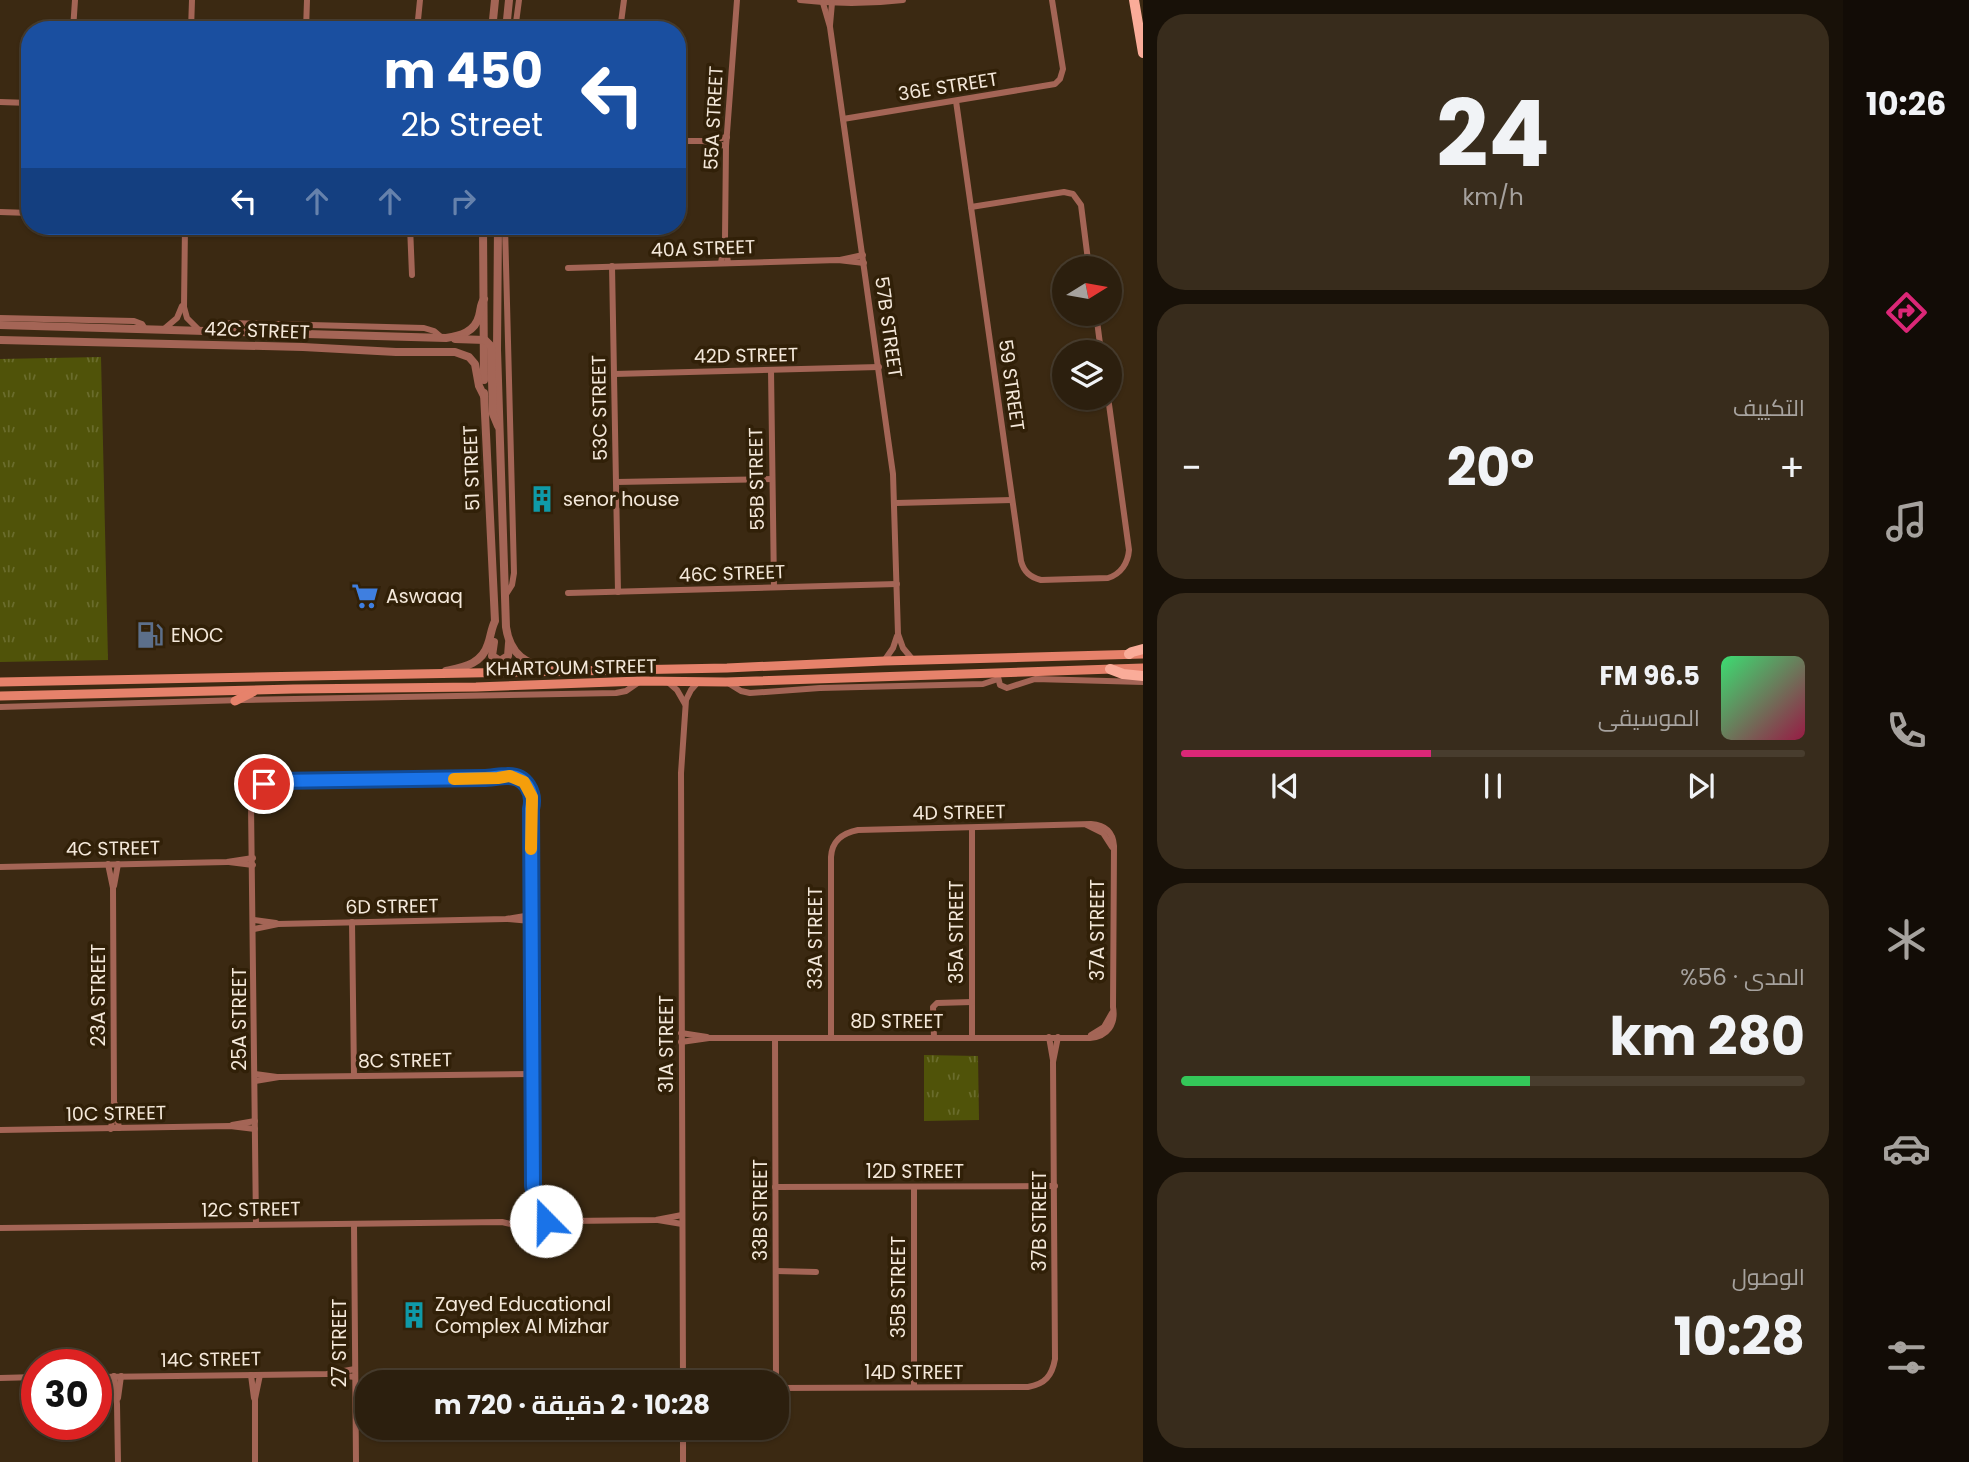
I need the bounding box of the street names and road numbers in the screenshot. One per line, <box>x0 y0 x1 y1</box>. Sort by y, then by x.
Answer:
street label: 55A STREET <box>697 65 730 171</box>
street label: 36E STREET <box>896 65 1000 108</box>
street label: 40A STREET <box>650 233 756 264</box>
street label: 57B STREET <box>868 275 909 379</box>
street label: 42C STREET <box>204 315 310 346</box>
street label: 59 STREET <box>992 338 1031 432</box>
street label: 42D STREET <box>694 341 798 370</box>
street label: 53C STREET <box>585 355 614 461</box>
street label: 51 STREET <box>457 425 486 511</box>
street label: 55B STREET <box>742 427 771 531</box>
street label: 46C STREET <box>678 558 786 589</box>
street label: KHARTOUM STREET <box>485 653 657 682</box>
street label: 4D STREET <box>912 798 1006 827</box>
street label: 4C STREET <box>66 834 160 863</box>
street label: 37A STREET <box>1084 879 1111 981</box>
street label: 35A STREET <box>943 880 970 984</box>
street label: 33A STREET <box>802 886 829 990</box>
street label: 6D STREET <box>345 892 439 921</box>
street label: 23A STREET <box>85 944 112 1046</box>
street label: 25A STREET <box>226 967 253 1071</box>
street label: 31A STREET <box>653 995 680 1093</box>
street label: 8D STREET <box>850 1008 944 1035</box>
street label: 8C STREET <box>358 1046 452 1075</box>
street label: 10C STREET <box>66 1099 166 1128</box>
street label: 12D STREET <box>866 1158 964 1185</box>
street label: 33B STREET <box>747 1159 774 1261</box>
street label: 37B STREET <box>1026 1170 1053 1272</box>
street label: 12C STREET <box>201 1195 301 1224</box>
street label: 35B STREET <box>885 1236 912 1338</box>
street label: 27 STREET <box>326 1298 353 1388</box>
street label: 14C STREET <box>161 1345 262 1374</box>
street label: 14D STREET <box>864 1359 964 1386</box>

